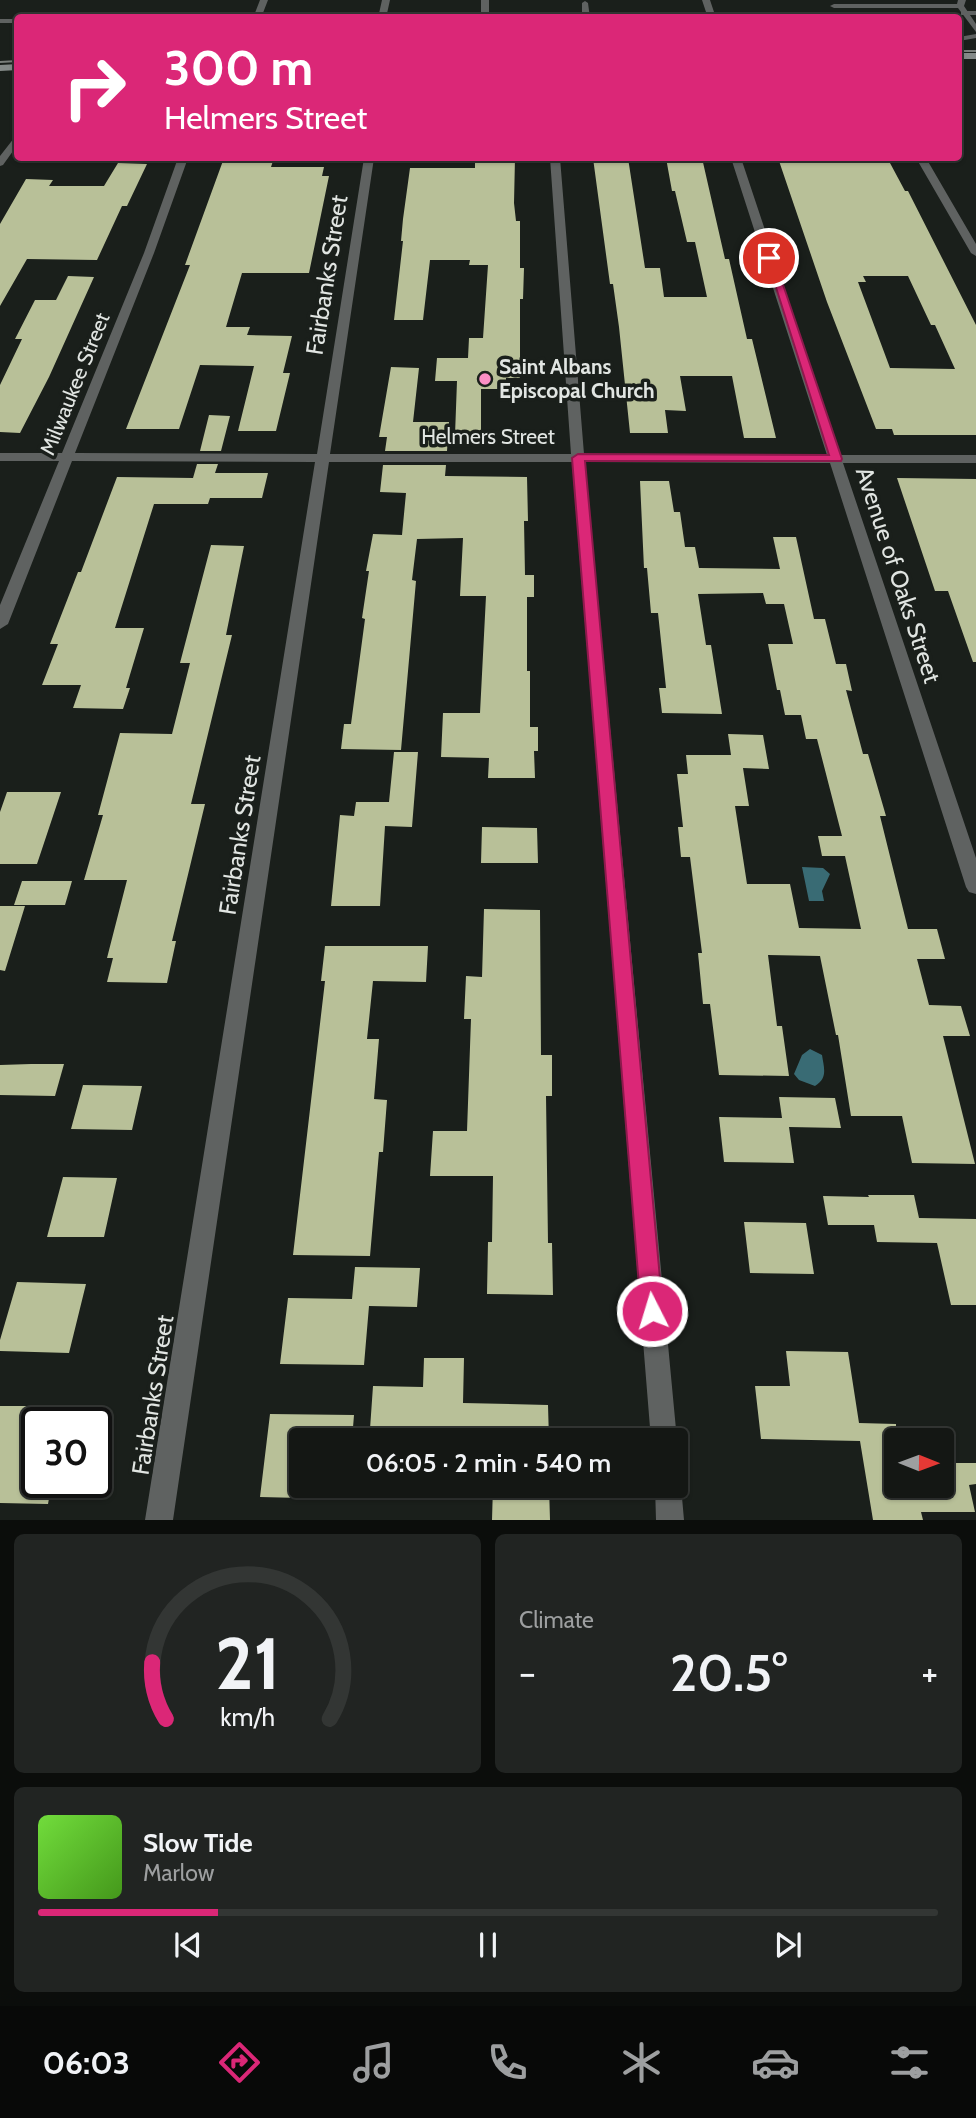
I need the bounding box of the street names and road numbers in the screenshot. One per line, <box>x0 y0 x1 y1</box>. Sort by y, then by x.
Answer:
street label: Fairbanks Street <box>300 193 353 357</box>
street label: Milwaukee Street <box>35 309 115 459</box>
street label: Helmers Street <box>421 424 555 449</box>
street label: Avenue of Oaks Street <box>850 463 947 687</box>
street label: Fairbanks Street <box>213 753 266 917</box>
street label: Fairbanks Street <box>126 1313 179 1477</box>

